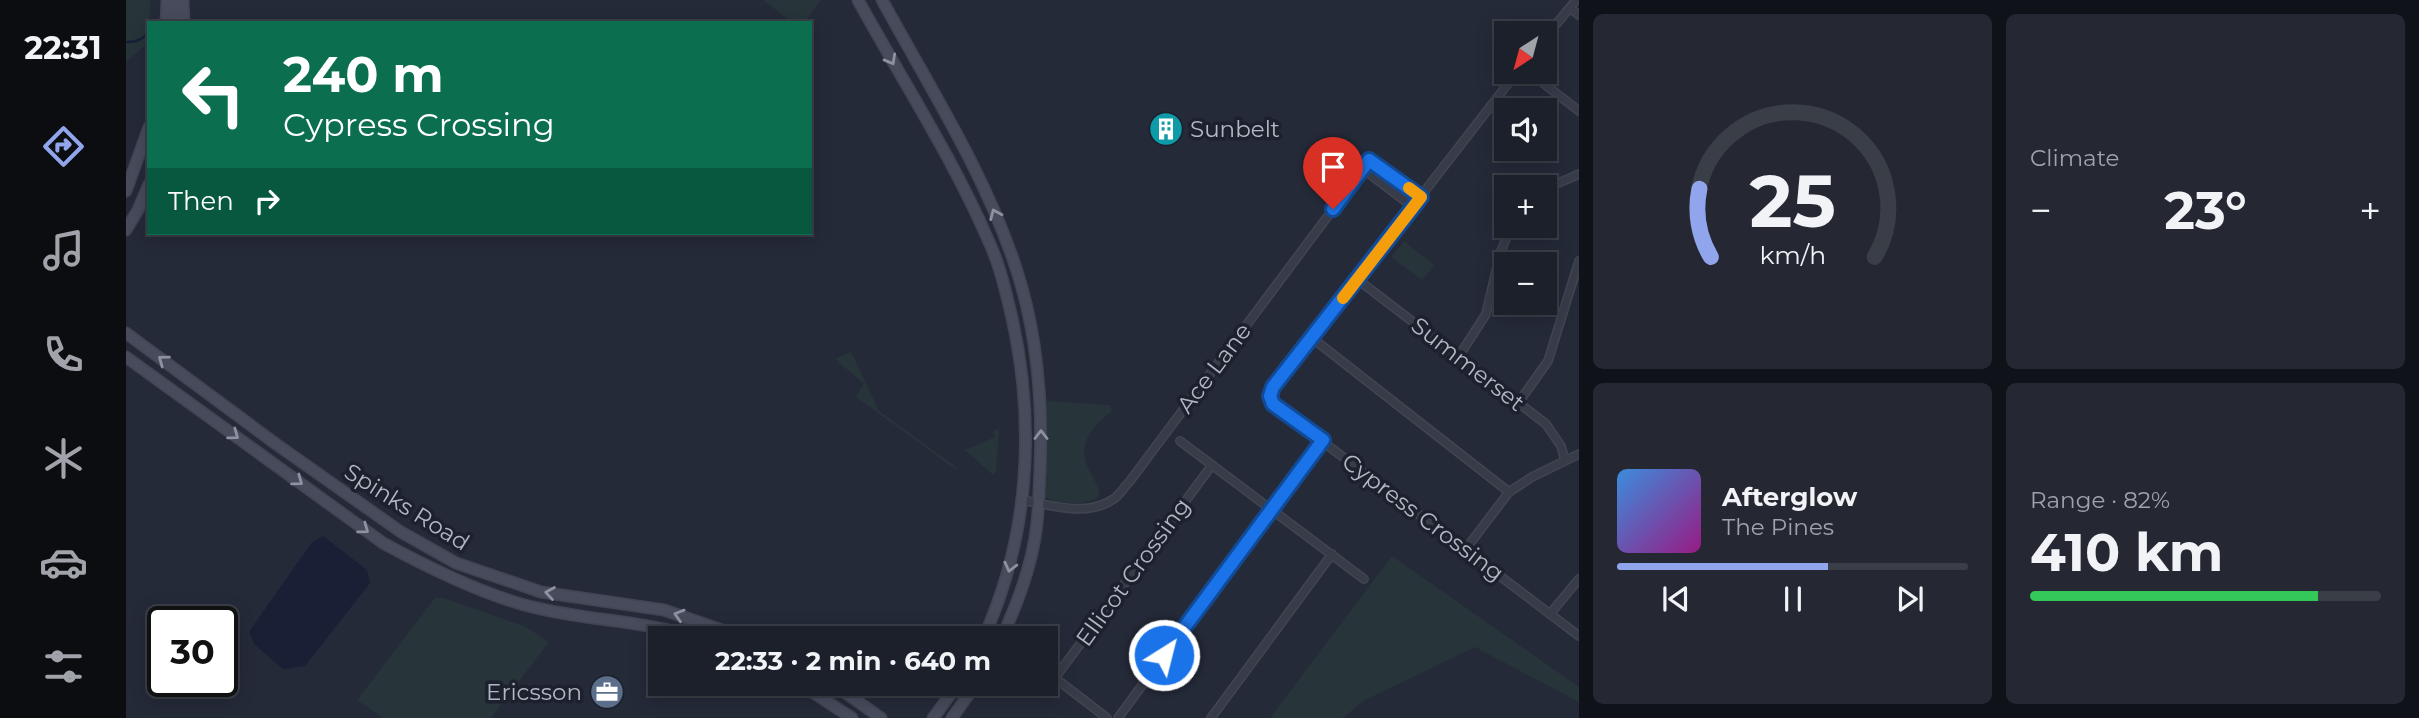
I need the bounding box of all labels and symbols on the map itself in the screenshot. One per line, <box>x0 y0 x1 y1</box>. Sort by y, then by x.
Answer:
north arrow <box>1494 21 1558 84</box>
one-way arrow <box>883 52 896 65</box>
building icon: Sunbelt <box>1147 110 1185 148</box>
place label: Sunbelt <box>1190 115 1280 143</box>
pin <box>1303 137 1363 209</box>
one-way arrow <box>989 208 1003 221</box>
street label: Summerset <box>1406 311 1530 417</box>
street label: Ace Lane <box>1171 317 1257 419</box>
one-way arrow <box>158 356 171 368</box>
one-way arrow <box>226 427 239 439</box>
one-way arrow <box>1033 429 1048 440</box>
street label: Cypress Crossing <box>1337 447 1509 587</box>
street label: Spinks Road <box>339 457 475 557</box>
one-way arrow <box>290 473 303 485</box>
street label: Ellicot Crossing <box>1070 493 1196 651</box>
one-way arrow <box>356 521 369 533</box>
one-way arrow <box>1004 561 1018 573</box>
one-way arrow <box>544 586 556 601</box>
speed limit sign: 30 <box>147 606 238 697</box>
one-way arrow <box>673 608 685 623</box>
position arrow <box>1127 618 1201 692</box>
office icon: Ericsson <box>588 673 626 711</box>
place label: Ericsson <box>486 678 582 706</box>

